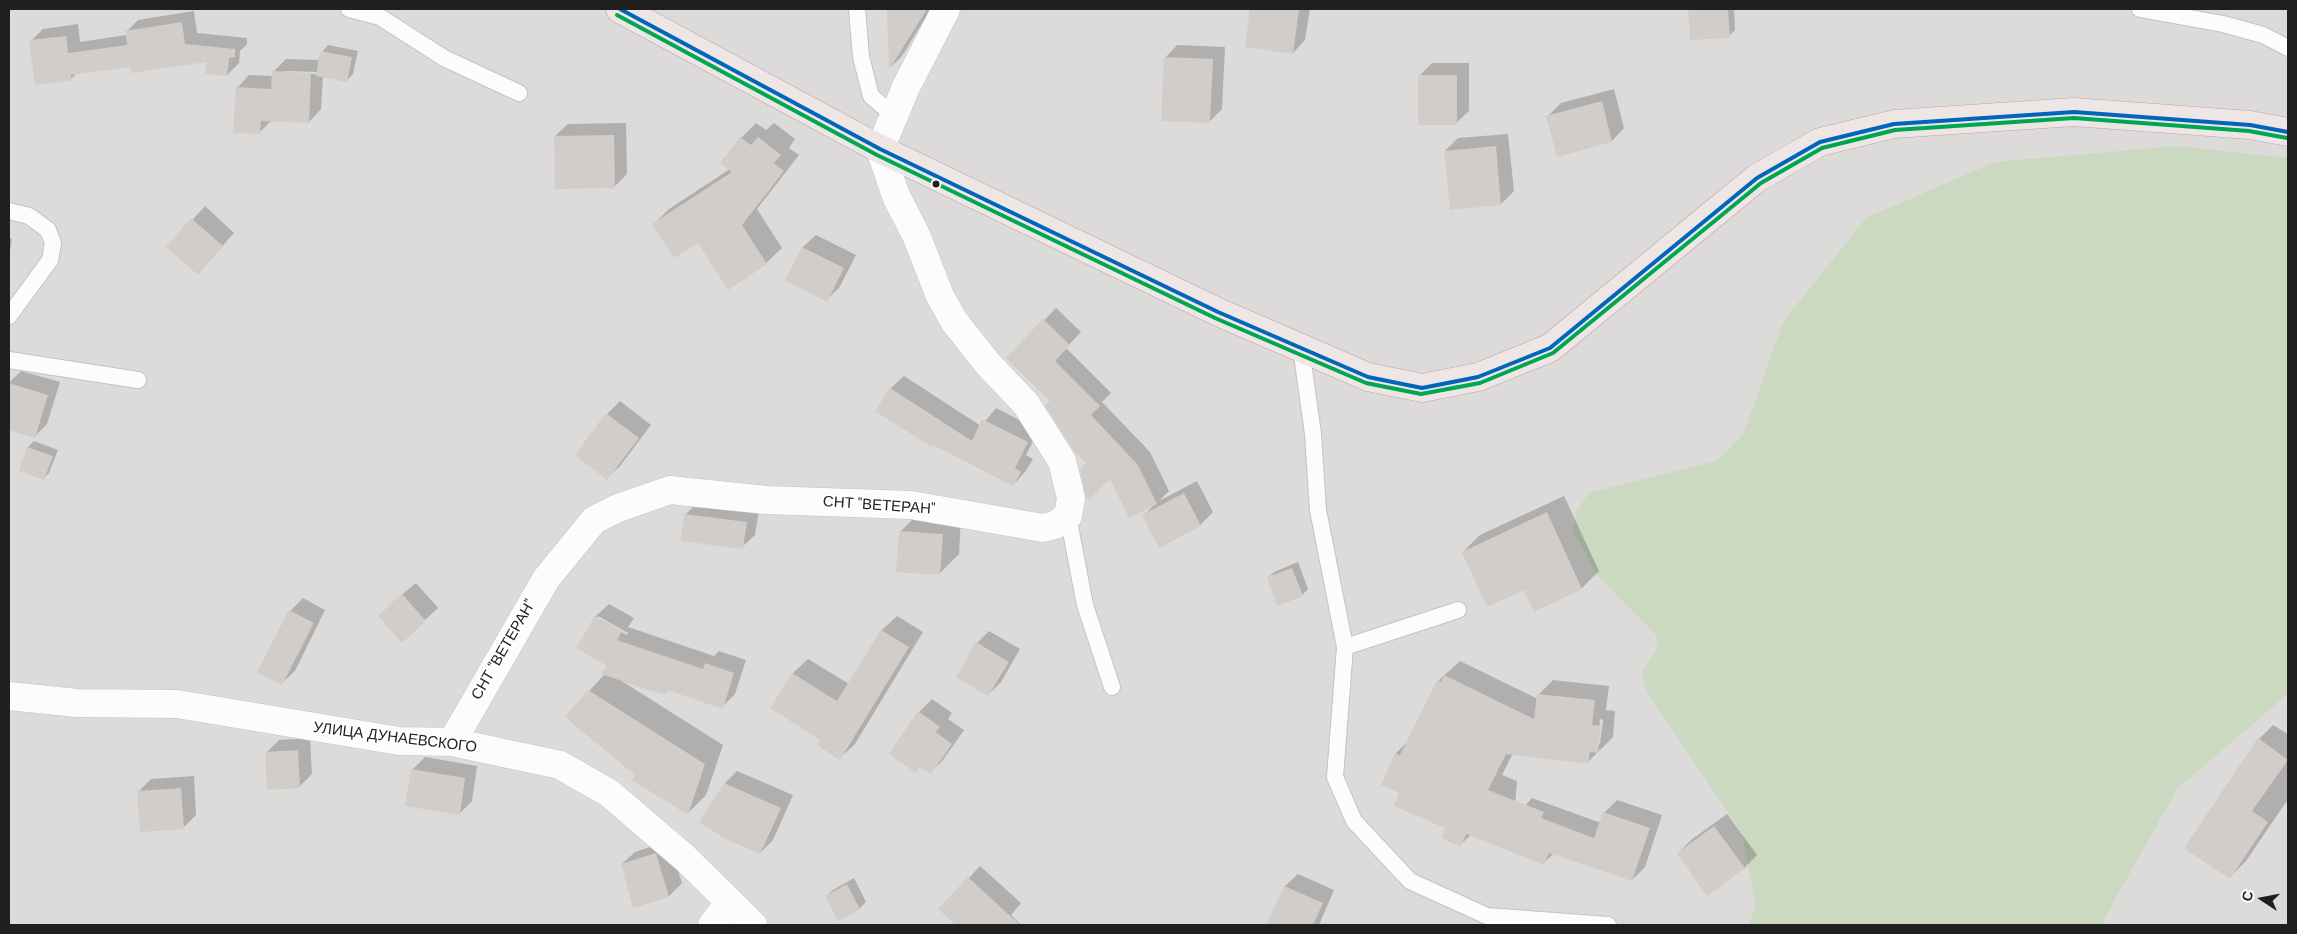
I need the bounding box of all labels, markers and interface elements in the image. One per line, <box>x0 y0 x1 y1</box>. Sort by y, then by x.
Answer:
unlabelled marker <box>931 179 941 189</box>
street label: СНТ "ВЕТЕРАН" <box>822 493 936 519</box>
street label: СНТ "ВЕТЕРАН" <box>468 597 540 703</box>
street label: УЛИЦА ДУНАЕВСКОГО <box>312 719 478 757</box>
north arrow <box>2237 874 2287 924</box>
text: С <box>2237 889 2257 903</box>

